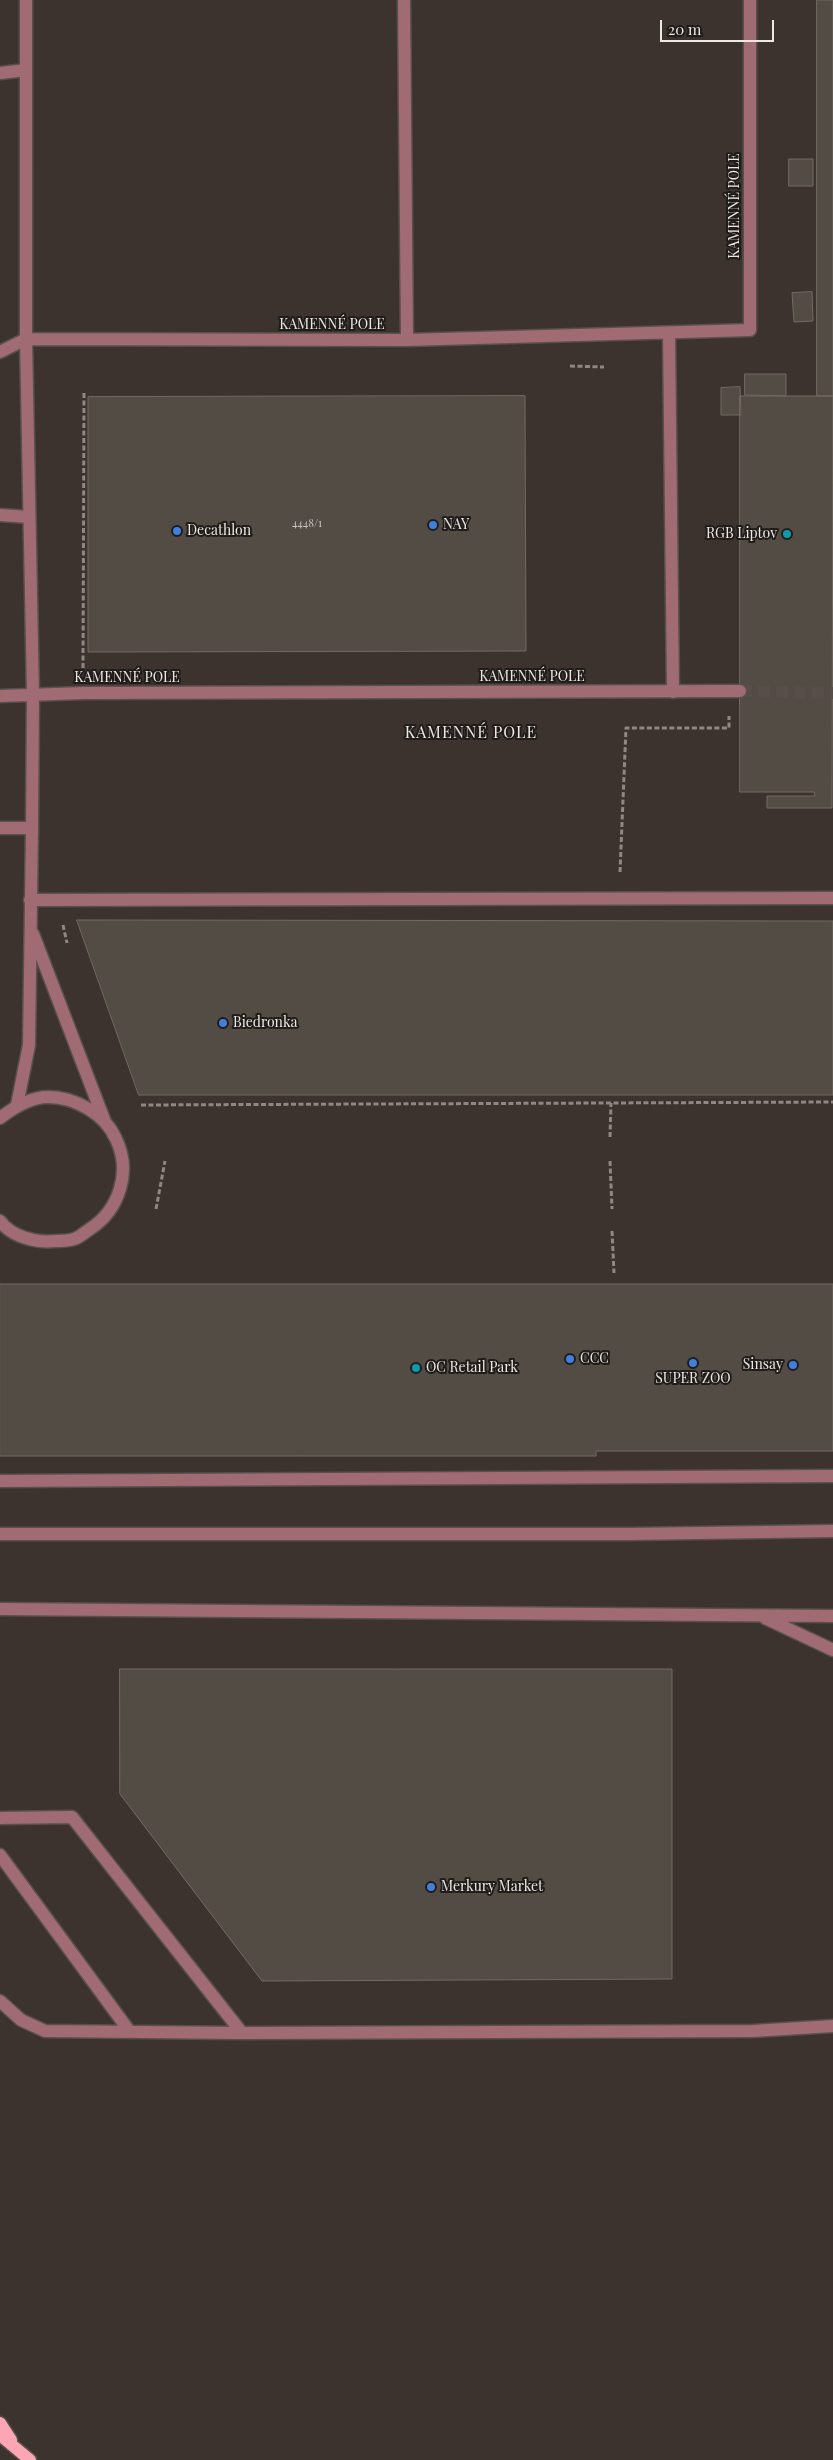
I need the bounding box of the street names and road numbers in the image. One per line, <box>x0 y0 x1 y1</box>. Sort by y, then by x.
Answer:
street label: KAMENNÉ POLE <box>727 153 743 259</box>
street label: KAMENNÉ POLE <box>279 317 385 333</box>
street label: KAMENNÉ POLE <box>479 669 585 685</box>
street label: KAMENNÉ POLE <box>74 670 180 686</box>

